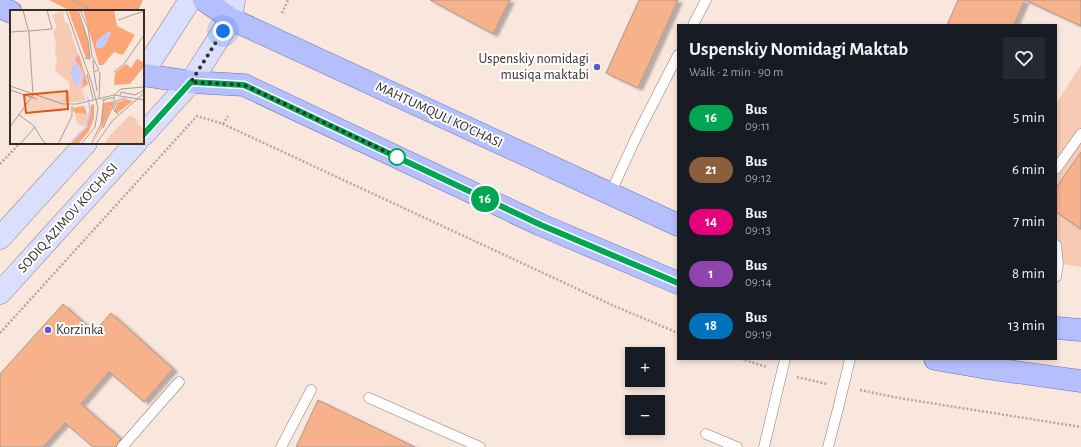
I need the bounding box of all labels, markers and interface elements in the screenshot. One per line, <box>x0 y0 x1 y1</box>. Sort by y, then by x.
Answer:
inset map <box>10 10 144 144</box>
your location <box>213 21 233 41</box>
button: heart <box>1003 37 1045 79</box>
text: Uspenskiy Nomidagi Maktab <box>689 40 908 59</box>
place label: Uspenskiy nomidagi musiqa maktabi <box>479 52 589 82</box>
marker: Uspenskiy nomidagi musiqa maktabi <box>592 62 602 72</box>
text: Walk · 2 min · 90 m <box>689 66 783 79</box>
street label: MAHTUMQULI KO'CHASI <box>373 79 505 151</box>
text: Bus <box>745 102 767 117</box>
text: 5 min <box>1013 110 1045 125</box>
text: 16 <box>705 111 717 125</box>
text: 09:11 <box>745 120 770 133</box>
unlabelled marker <box>388 148 406 166</box>
text: Bus <box>745 154 767 169</box>
street label: SODIQ AZIMOV KO'CHASI <box>15 161 121 275</box>
text: 6 min <box>1012 162 1045 177</box>
text: 21 <box>705 163 717 177</box>
text: 09:12 <box>745 172 771 185</box>
line badge: 16 <box>467 186 503 212</box>
text: 16 <box>479 192 491 206</box>
text: Bus <box>745 206 767 221</box>
text: 7 min <box>1013 214 1045 229</box>
text: 14 <box>705 215 717 229</box>
text: 09:13 <box>745 224 771 237</box>
text: Bus <box>745 258 767 273</box>
text: 8 min <box>1012 266 1045 281</box>
text: 1 <box>708 267 714 281</box>
text: 09:14 <box>745 276 772 289</box>
text: Bus <box>745 310 767 325</box>
text: 13 min <box>1008 318 1045 333</box>
text: 18 <box>705 319 717 333</box>
place label: Korzinka <box>56 323 104 337</box>
marker: Korzinka <box>43 325 53 335</box>
text: 09:19 <box>745 328 772 341</box>
map controls <box>625 347 665 435</box>
button: + <box>625 347 665 387</box>
button: − <box>625 395 665 435</box>

